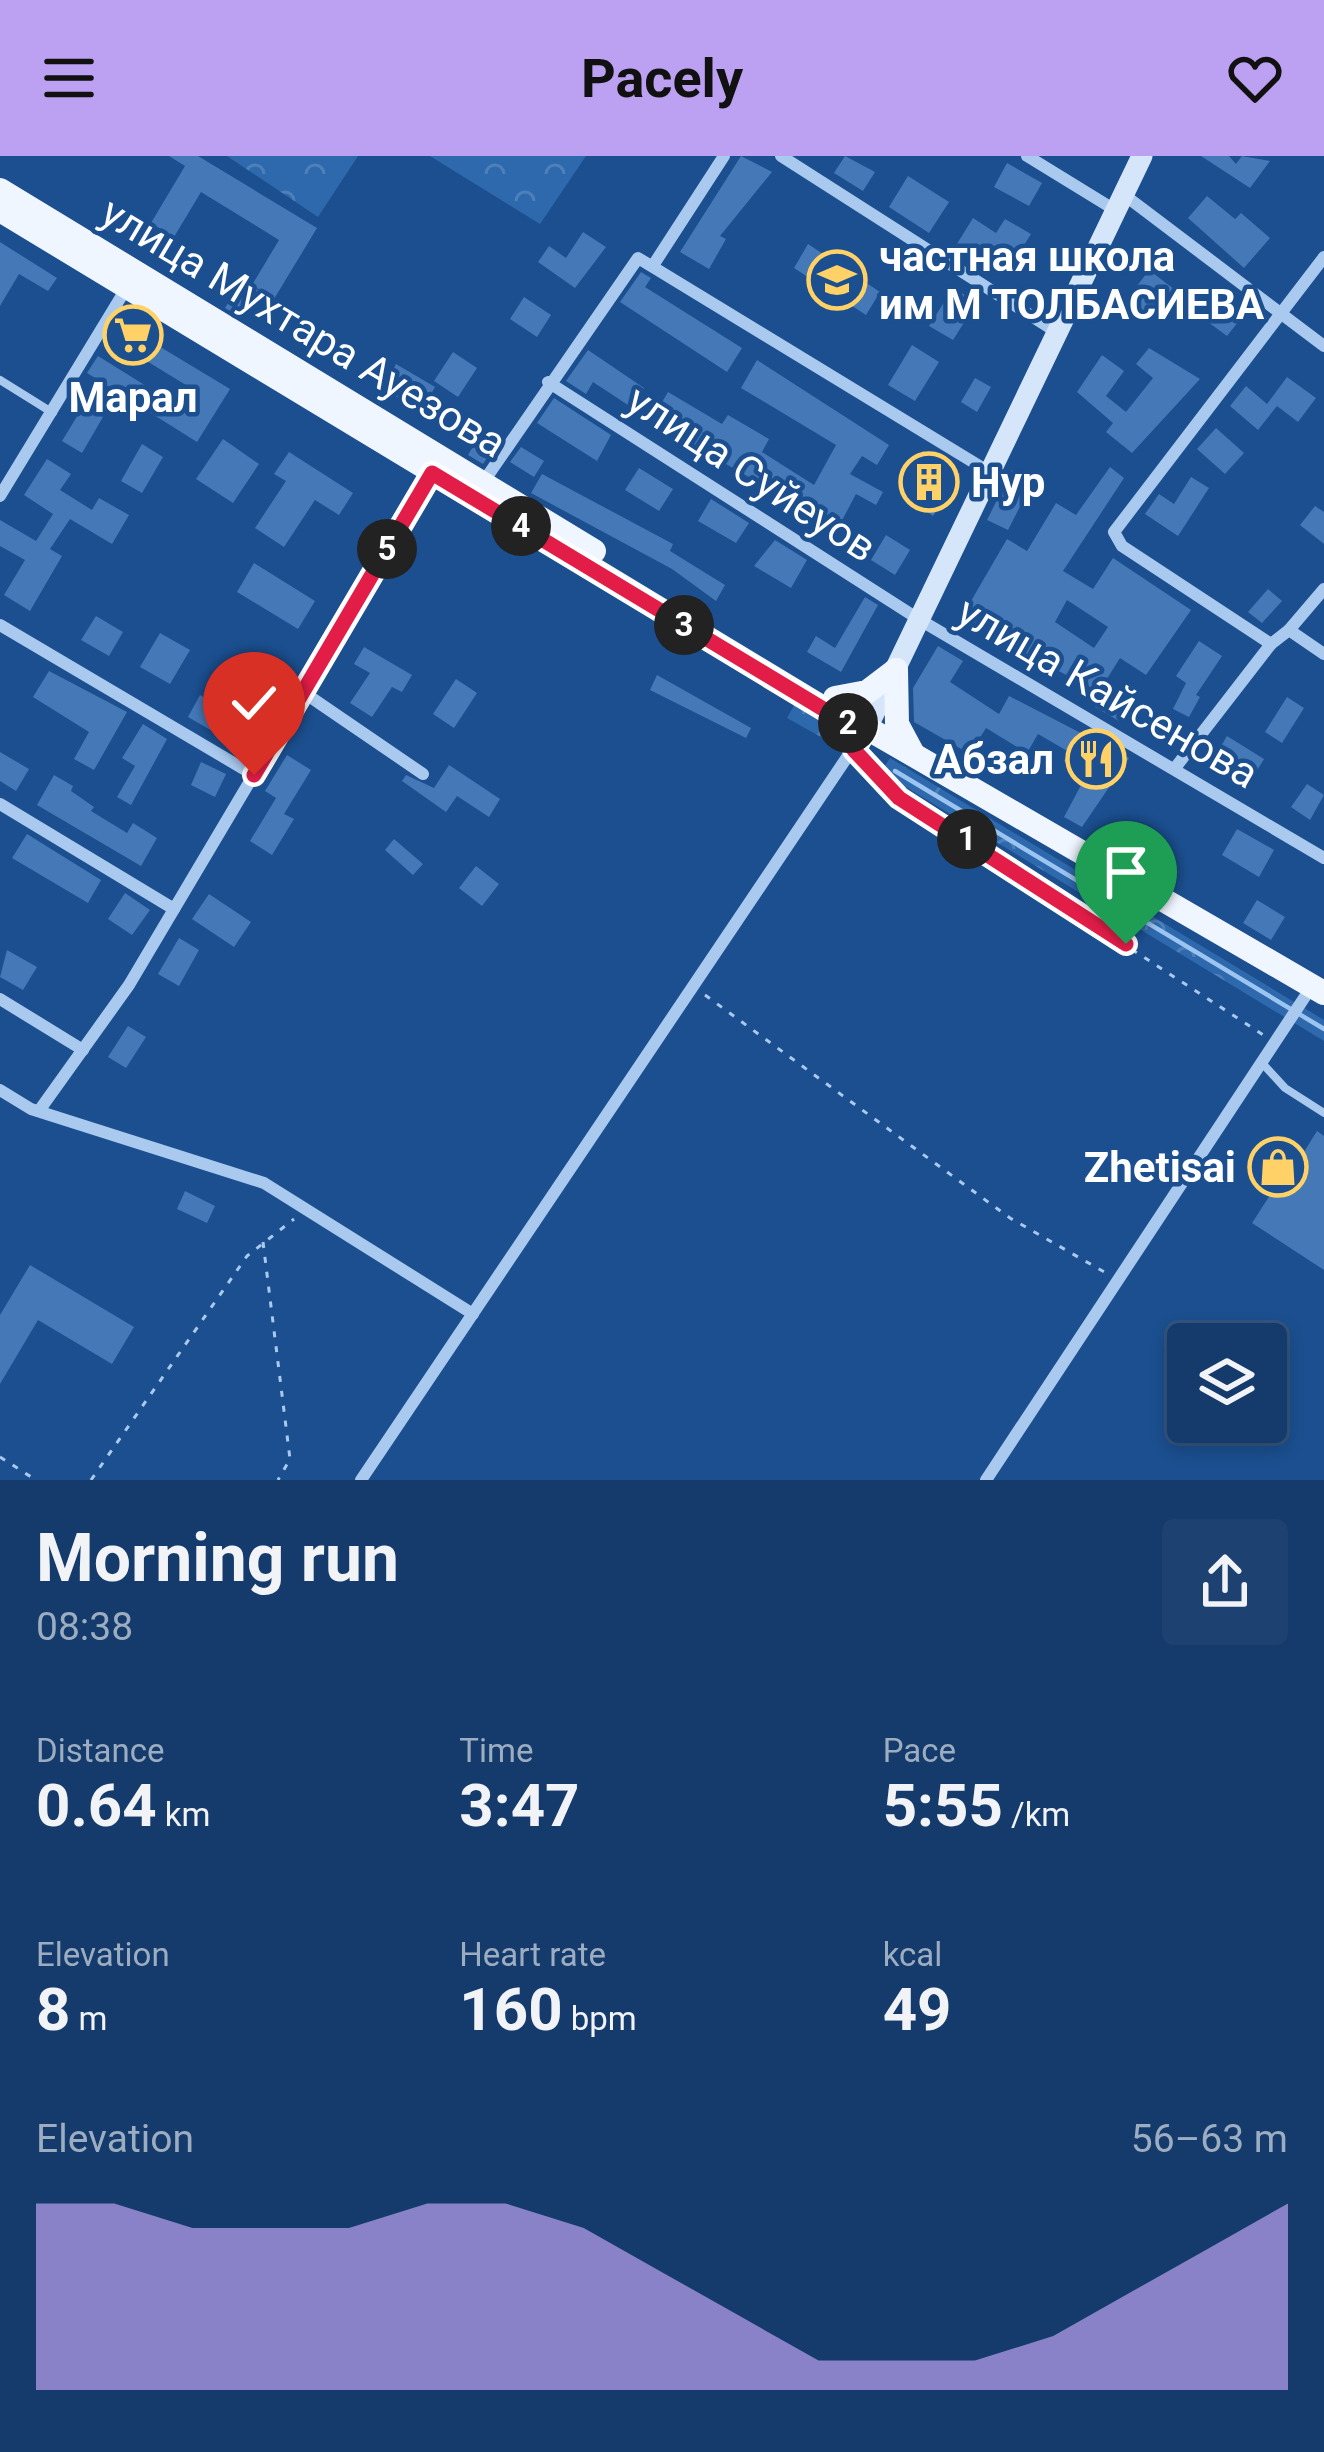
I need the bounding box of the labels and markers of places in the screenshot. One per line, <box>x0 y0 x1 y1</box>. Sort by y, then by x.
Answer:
place label: частная школа им М ТОЛБАСИЕВА <box>879 232 1265 329</box>
school or university icon: частная школа им М ТОЛБАСИЕВА <box>806 249 868 311</box>
supermarket icon: Марал <box>102 304 164 366</box>
place label: Марал <box>68 373 198 422</box>
building icon: Нур <box>898 451 960 513</box>
place label: Нур <box>971 458 1045 507</box>
pin: 4 <box>491 496 551 556</box>
pin: 5 <box>357 519 417 579</box>
pin: 3 <box>654 595 714 655</box>
pin <box>203 652 305 775</box>
pin: 2 <box>818 693 878 753</box>
restaurant icon: Абзал <box>1065 728 1127 790</box>
place label: Абзал <box>934 735 1054 784</box>
pin: 1 <box>937 809 997 869</box>
pin <box>1075 821 1177 944</box>
shop icon: Zhetisai <box>1247 1136 1309 1198</box>
place label: Zhetisai <box>1084 1143 1236 1192</box>

